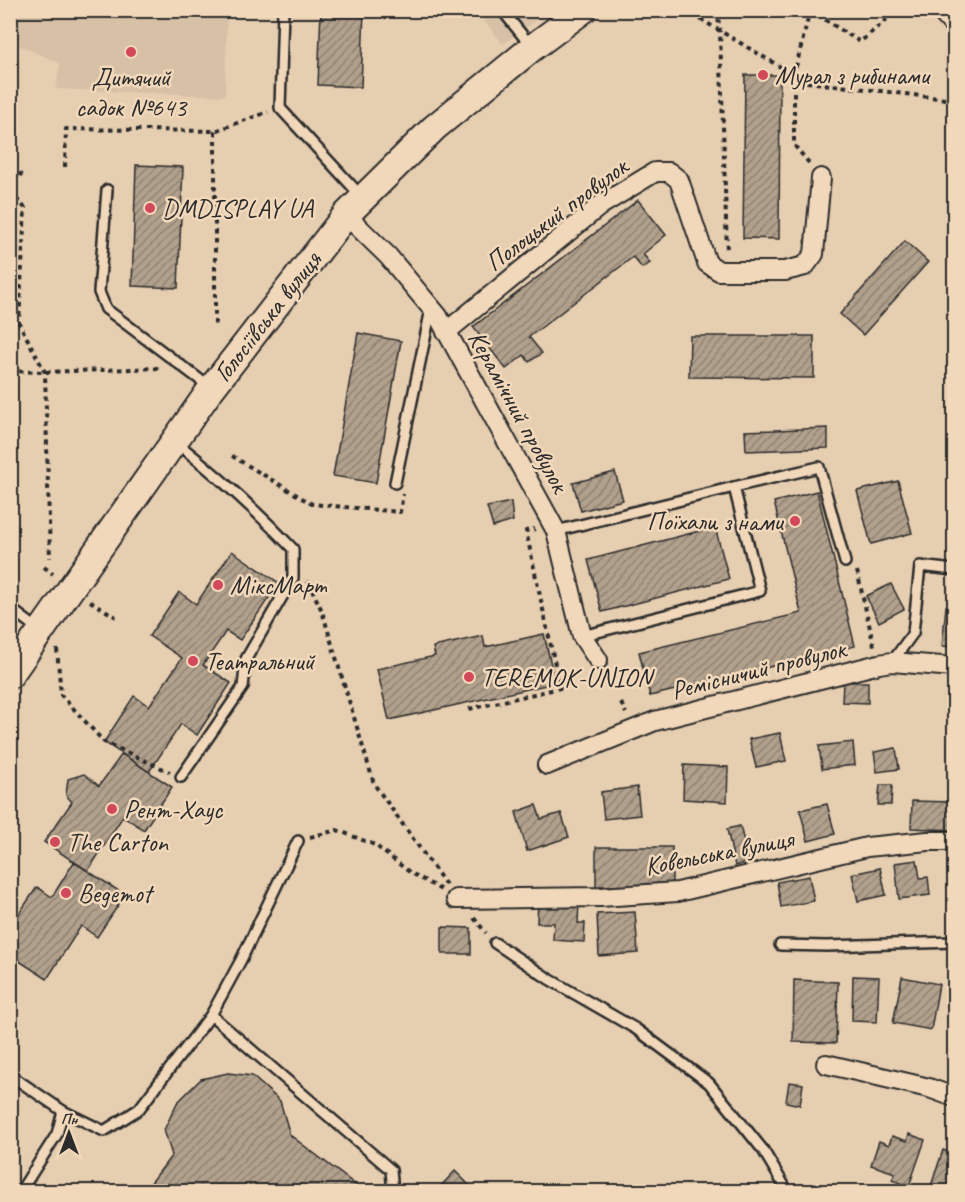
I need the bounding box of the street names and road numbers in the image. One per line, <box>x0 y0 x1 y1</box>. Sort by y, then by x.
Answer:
street label: Полоцький провулок <box>479 149 636 279</box>
street label: Голосіївська вулиця <box>206 243 330 388</box>
street label: Керамічний провулок <box>461 325 578 500</box>
street label: Ремісничий провулок <box>668 631 851 707</box>
street label: Ковельська вулиця <box>642 822 798 883</box>

